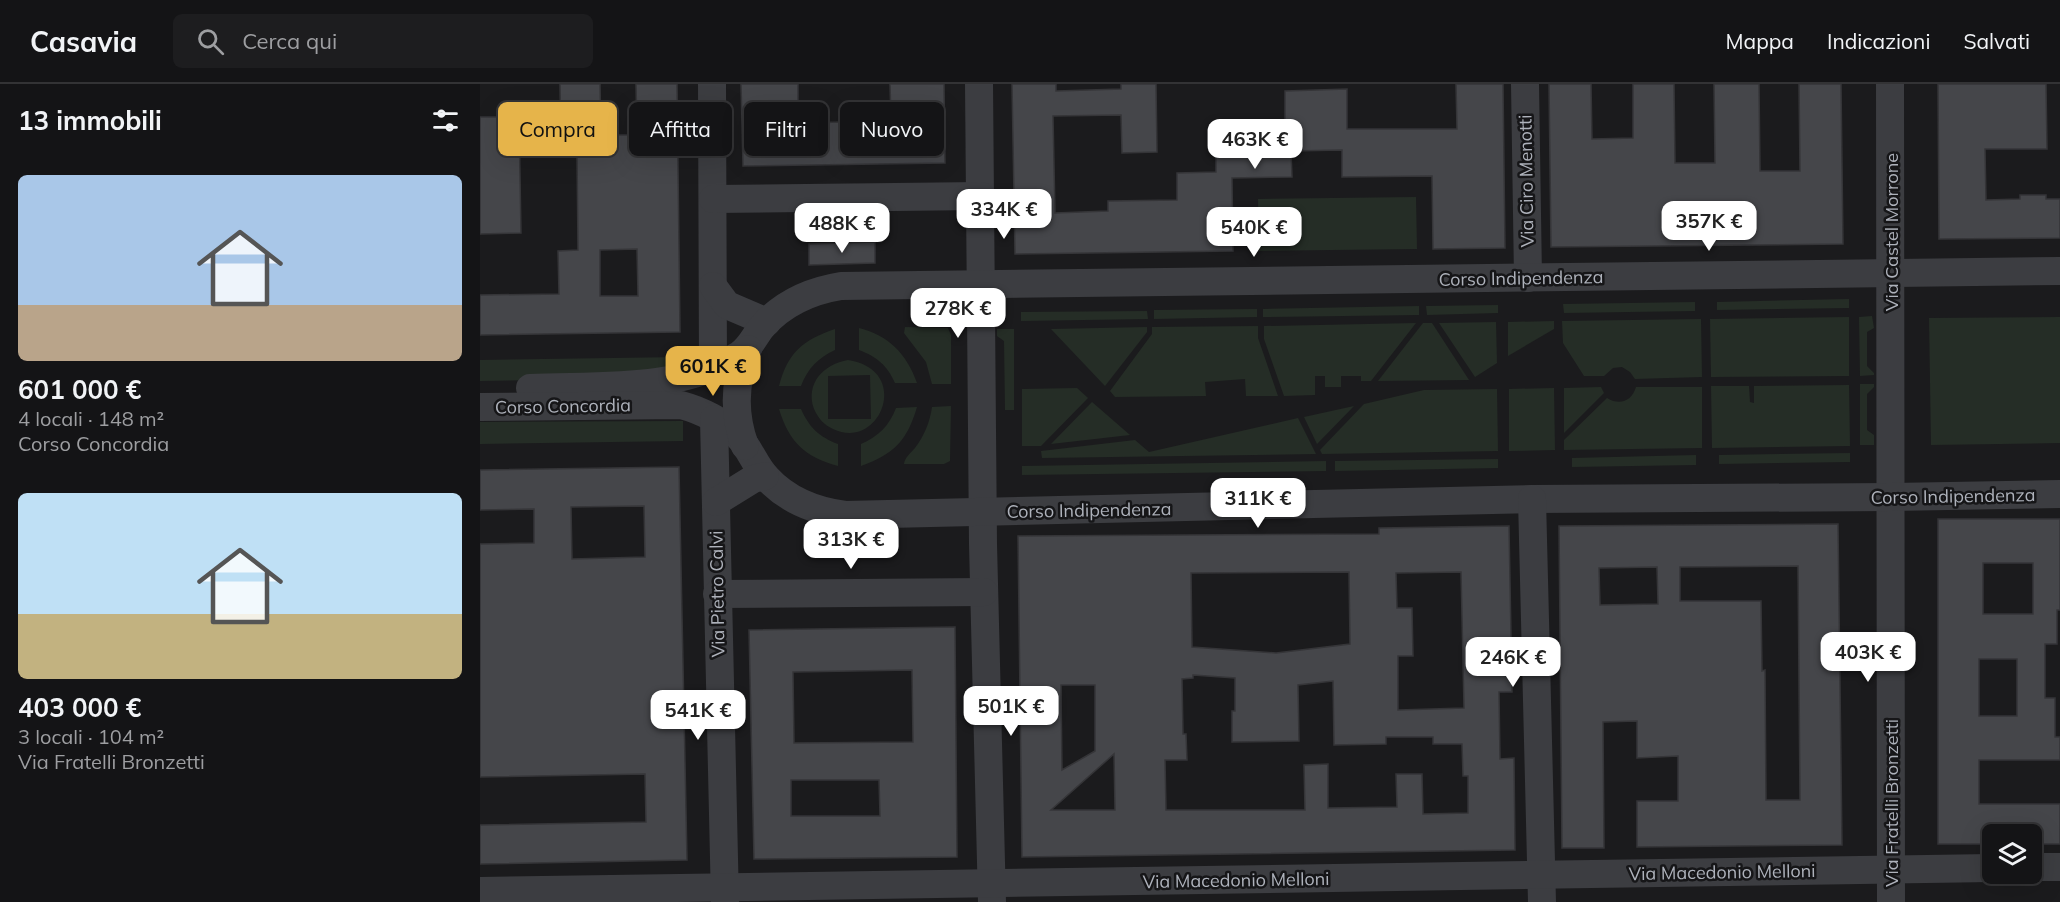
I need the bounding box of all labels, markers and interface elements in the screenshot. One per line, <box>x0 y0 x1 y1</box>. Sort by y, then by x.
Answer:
search box <box>173 14 593 68</box>
text: Casavia <box>30 24 137 59</box>
icon: search <box>194 25 227 58</box>
text: Cerca qui <box>242 27 337 55</box>
text: Mappa <box>1726 28 1794 54</box>
text: Indicazioni <box>1827 28 1930 54</box>
text: Salvati <box>1963 28 2030 54</box>
chip: Compra <box>498 102 617 156</box>
chip: Affitta <box>629 102 732 156</box>
chip: Filtri <box>744 102 828 156</box>
chip: Nuovo <box>840 102 944 156</box>
text: 13 immobili <box>18 104 162 137</box>
icon: filters <box>429 104 462 137</box>
street label: Via Ciro Menotti <box>1513 114 1539 248</box>
pin: 463K € <box>1206 119 1304 170</box>
text: 463K € <box>1222 126 1288 151</box>
street label: Via Castel Morrone <box>1880 153 1903 311</box>
pin: 334K € <box>955 189 1053 240</box>
text: 334K € <box>971 196 1037 221</box>
pin: 357K € <box>1660 201 1758 252</box>
pin: 488K € <box>793 203 891 254</box>
pin: 540K € <box>1205 207 1303 258</box>
text: 357K € <box>1676 208 1742 233</box>
text: 488K € <box>809 210 875 235</box>
icon: home <box>186 214 294 322</box>
text: 540K € <box>1221 214 1287 239</box>
street label: Corso Indipendenza <box>1438 265 1604 291</box>
pin: 278K € <box>909 288 1007 339</box>
text: 278K € <box>925 295 991 320</box>
pin: 601K € <box>664 346 762 397</box>
text: 601K € <box>680 353 746 378</box>
text: 601 000 € <box>18 373 141 406</box>
street label: Corso Concordia <box>495 393 631 419</box>
text: 4 locali · 148 m² <box>18 406 164 431</box>
text: Corso Concordia <box>18 431 169 456</box>
pin: 311K € <box>1209 478 1307 529</box>
street label: Corso Indipendenza <box>1870 483 2036 509</box>
text: 311K € <box>1225 485 1291 510</box>
street label: Corso Indipendenza <box>1006 497 1172 523</box>
pin: 313K € <box>802 519 900 570</box>
text: 313K € <box>818 526 884 551</box>
street label: Via Pietro Calvi <box>704 530 730 658</box>
icon: home <box>186 532 294 640</box>
pin: 403K € <box>1819 632 1917 683</box>
pin: 246K € <box>1464 637 1562 688</box>
text: 403K € <box>1835 639 1901 664</box>
text: 246K € <box>1480 644 1546 669</box>
pin: 501K € <box>962 686 1060 737</box>
pin: 541K € <box>649 690 747 741</box>
text: 403 000 € <box>18 691 141 724</box>
text: 501K € <box>978 693 1044 718</box>
text: 541K € <box>665 697 731 722</box>
street label: Via Fratelli Bronzetti <box>1880 719 1903 887</box>
text: 3 locali · 104 m² <box>18 724 164 749</box>
text: Via Fratelli Bronzetti <box>18 749 205 774</box>
map controls <box>1982 824 2042 884</box>
button: layers <box>1982 824 2042 884</box>
street label: Via Macedonio Melloni <box>1628 859 1816 885</box>
street label: Via Macedonio Melloni <box>1142 867 1330 893</box>

